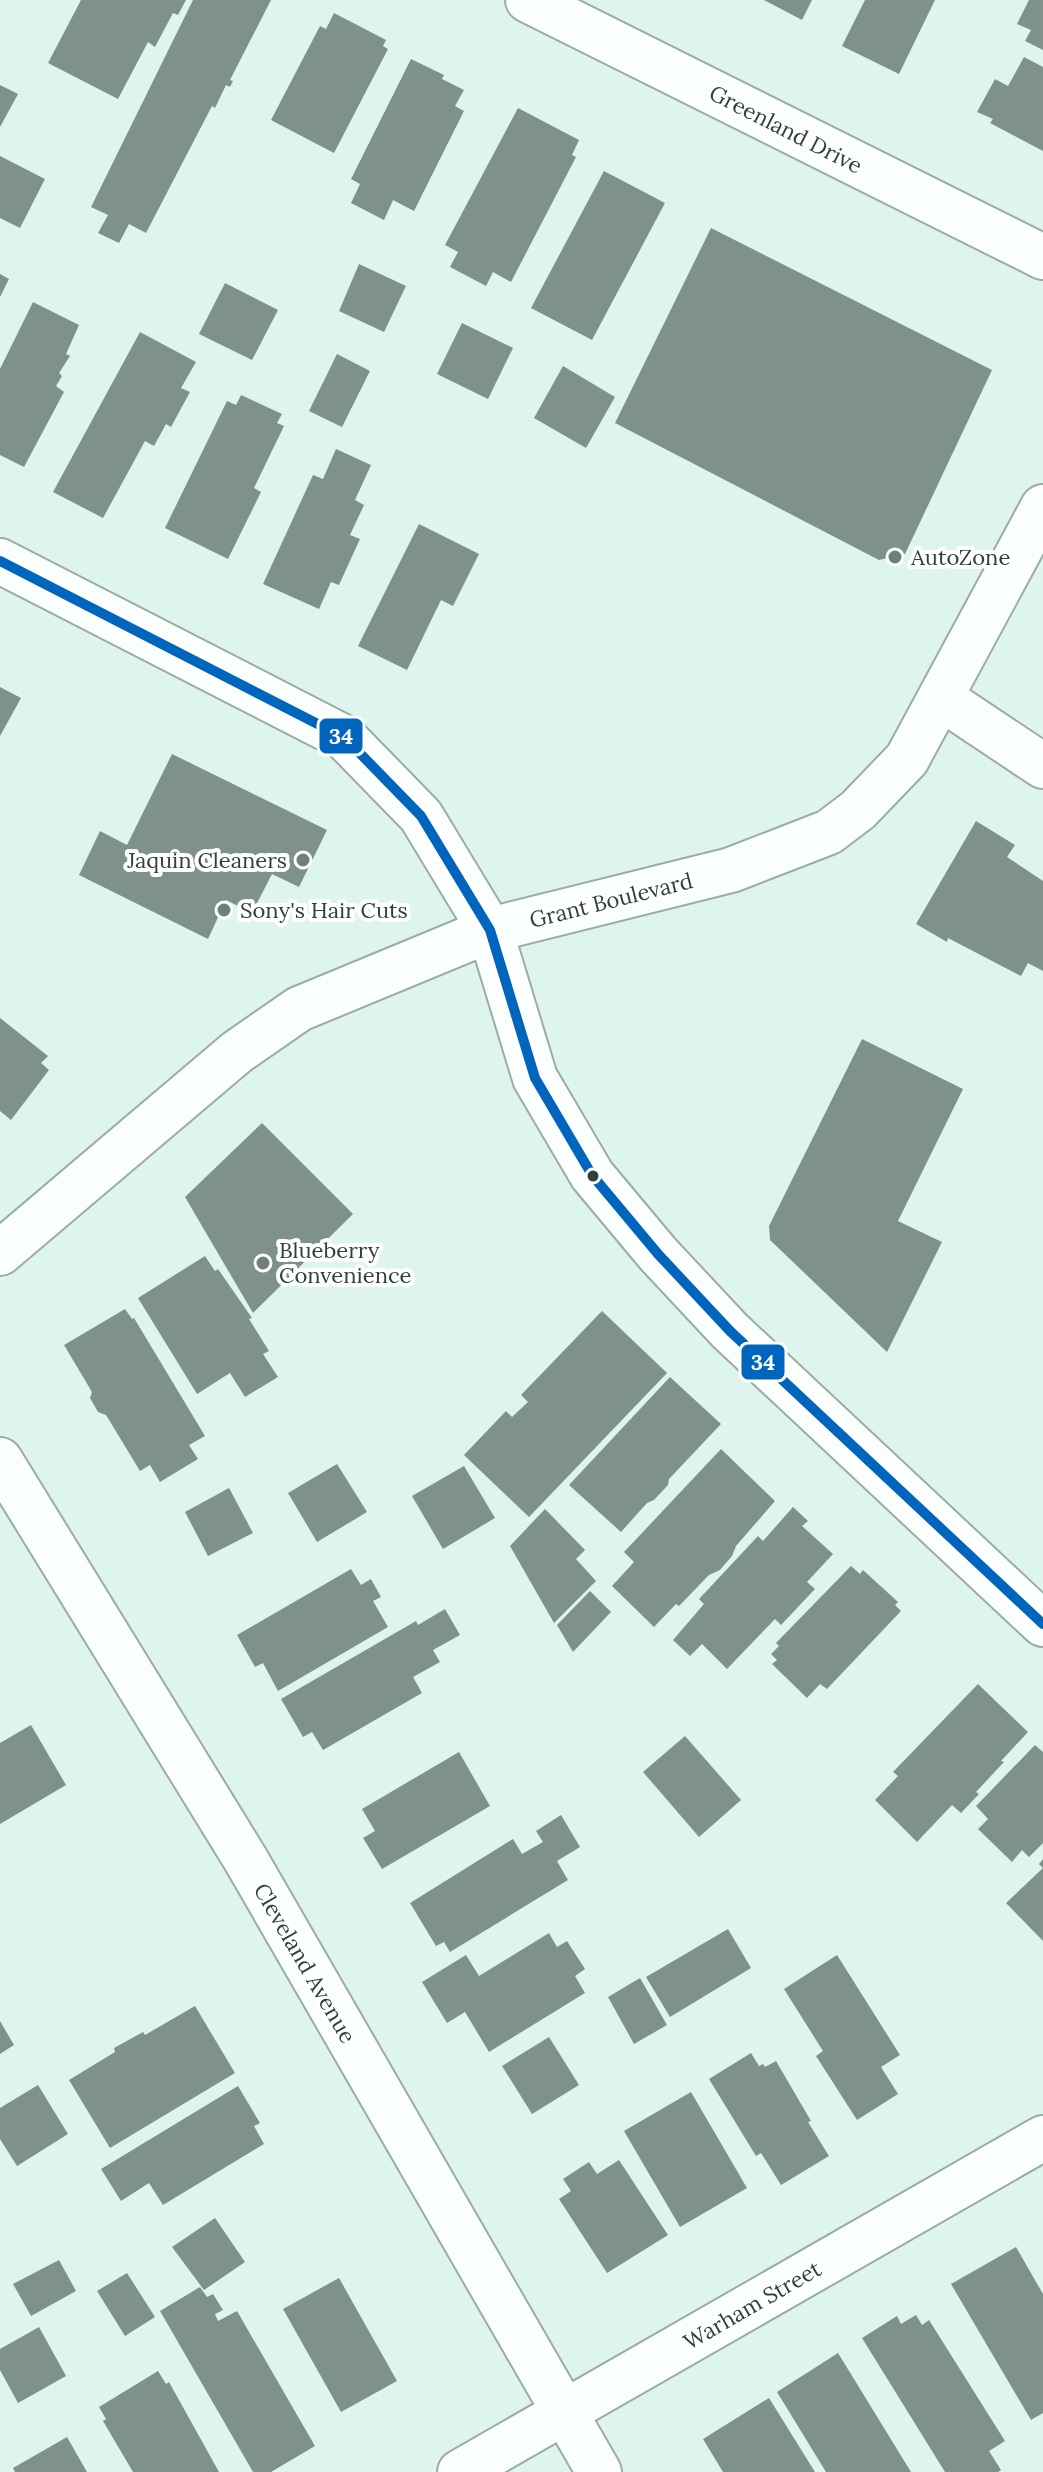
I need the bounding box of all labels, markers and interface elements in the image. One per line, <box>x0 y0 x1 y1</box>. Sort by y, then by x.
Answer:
street label: Greenland Drive <box>705 78 867 180</box>
place label: AutoZone <box>910 543 1010 571</box>
marker: AutoZone <box>886 548 904 566</box>
line badge: 34 <box>318 717 364 755</box>
text: 34 <box>329 722 353 750</box>
place label: Jaquin Cleaners <box>126 846 287 874</box>
marker: Jaquin Cleaners <box>294 851 312 869</box>
street label: Grant Boulevard <box>527 866 695 934</box>
place label: Sony's Hair Cuts <box>240 896 408 924</box>
marker: Sony's Hair Cuts <box>215 901 233 919</box>
unlabelled marker <box>585 1168 601 1184</box>
place label: Blueberry Convenience <box>279 1236 412 1289</box>
marker: Blueberry Convenience <box>254 1254 272 1272</box>
line badge: 34 <box>740 1343 786 1381</box>
text: 34 <box>751 1348 775 1376</box>
street label: Cleveland Avenue <box>248 1878 362 2048</box>
street label: Warham Street <box>678 2254 826 2356</box>

